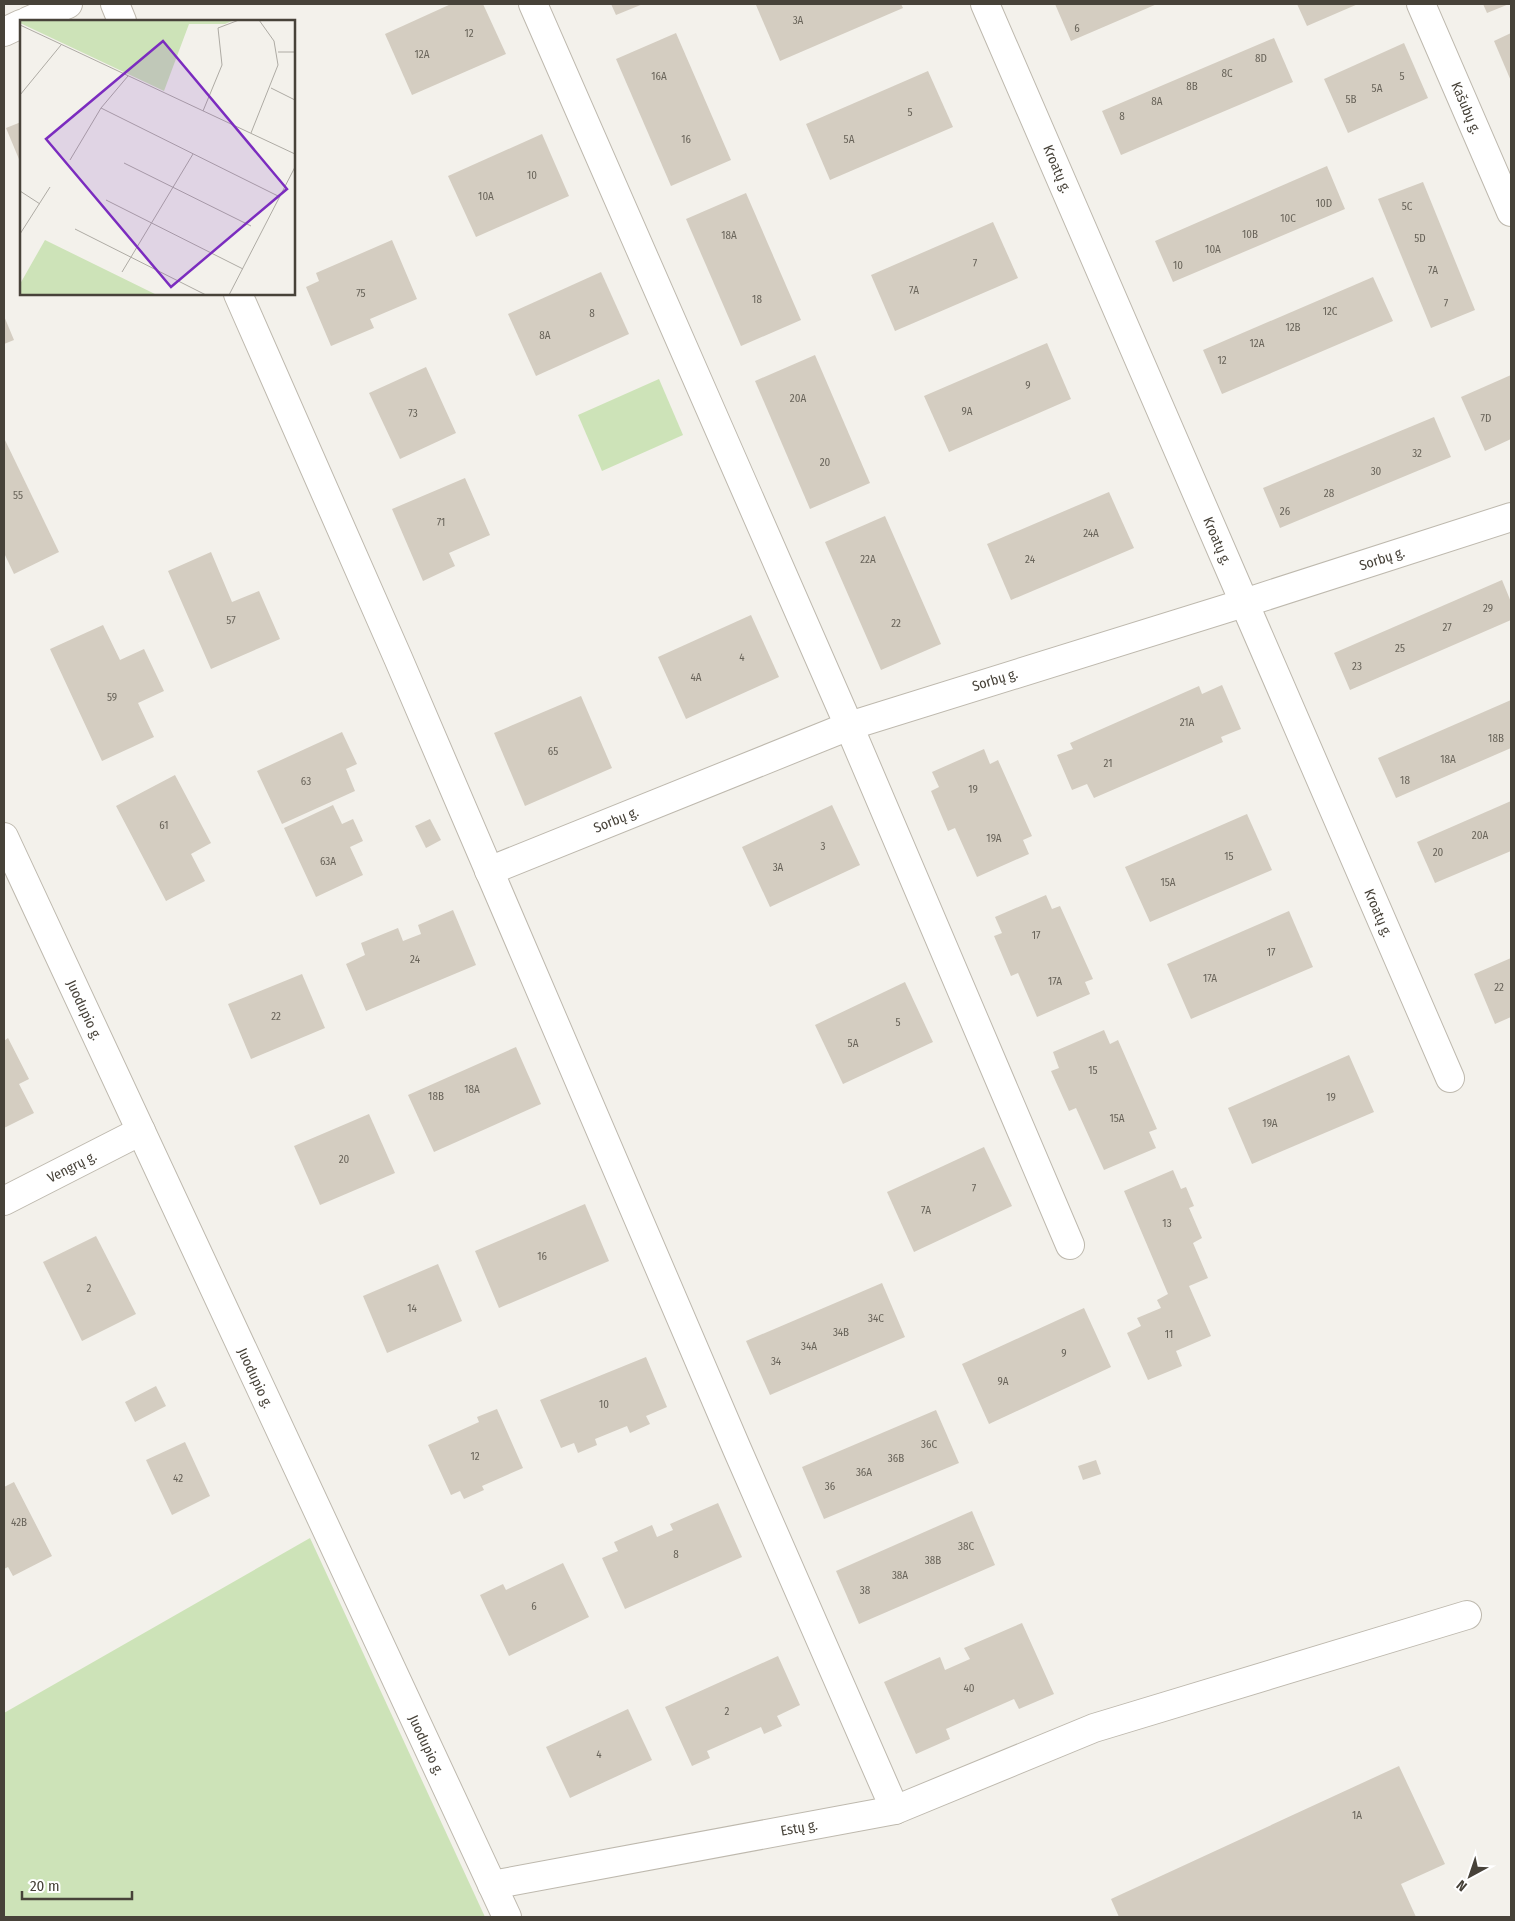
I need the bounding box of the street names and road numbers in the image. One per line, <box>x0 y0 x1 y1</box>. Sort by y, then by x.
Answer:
street label: Kašubų g. <box>1447 79 1485 137</box>
street label: Kroatų g. <box>1039 142 1075 196</box>
street label: Kroatų g. <box>1199 514 1235 568</box>
street label: Sorbų g. <box>1357 544 1407 574</box>
street label: Sorbų g. <box>970 665 1020 695</box>
street label: Sorbų g. <box>591 803 641 837</box>
street label: Kroatų g. <box>1360 886 1396 940</box>
street label: Juodupio g. <box>63 977 105 1043</box>
street label: Vengrų g. <box>45 1147 99 1187</box>
street label: Juodupio g. <box>234 1345 276 1411</box>
street label: Juodupio g. <box>405 1712 447 1778</box>
street label: Estų g. <box>779 1816 819 1840</box>

